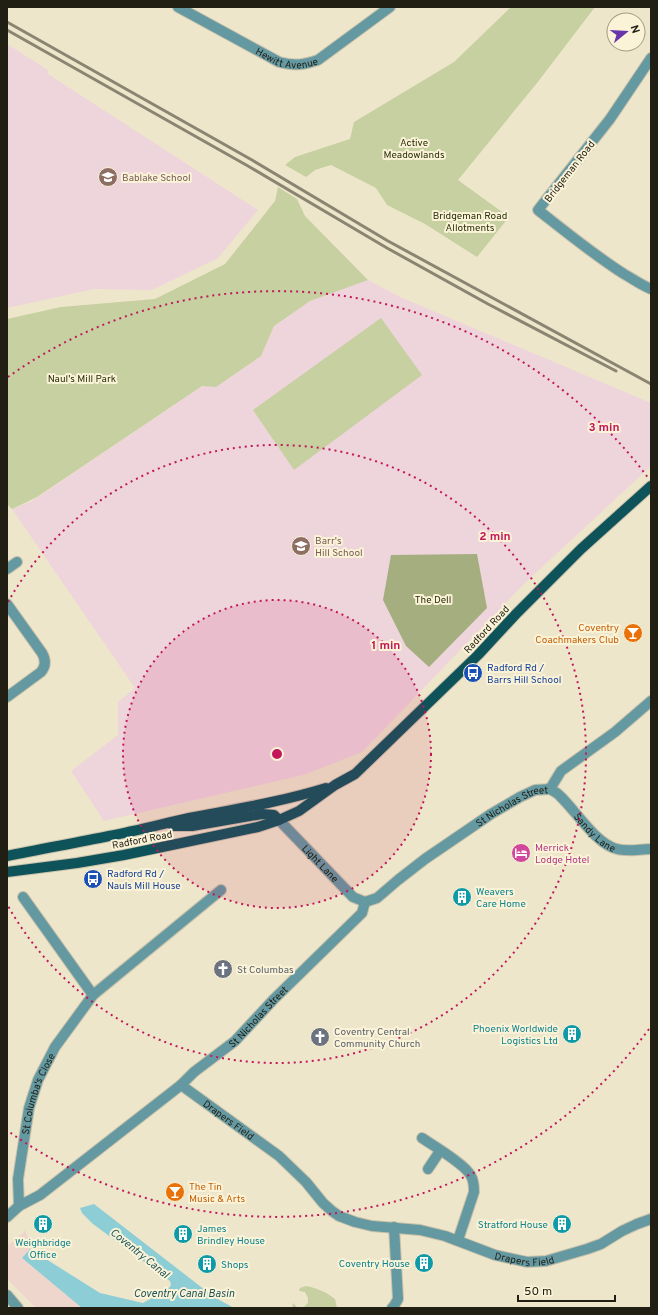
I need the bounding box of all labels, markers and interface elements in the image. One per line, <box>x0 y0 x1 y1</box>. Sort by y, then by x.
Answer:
north arrow <box>606 12 646 52</box>
text: N <box>627 23 642 35</box>
street label: Hewitt Avenue <box>253 45 320 73</box>
park label: Active Meadowlands <box>383 137 445 162</box>
street label: Bridgeman Road <box>542 139 598 205</box>
school or university icon: Bablake School <box>97 166 119 188</box>
place label: Bablake School <box>122 172 191 185</box>
park label: Bridgeman Road Allotments <box>433 210 507 235</box>
park label: Naul's Mill Park <box>48 373 116 386</box>
text: 3 min <box>588 420 620 436</box>
text: 2 min <box>479 529 511 545</box>
school or university icon: Barr's Hill School <box>290 535 312 557</box>
place label: Barr's Hill School <box>315 535 363 560</box>
park label: The Dell <box>415 594 451 607</box>
street label: Radford Road <box>462 603 513 657</box>
place label: Coventry Coachmakers Club <box>535 622 619 647</box>
bar icon: Coventry Coachmakers Club <box>622 622 644 644</box>
text: 1 min <box>372 638 400 654</box>
bus stop icon: Radford Rd / Barrs Hill School <box>462 662 484 684</box>
place label: Radford Rd / Barrs Hill School <box>487 662 561 687</box>
centre of rings <box>270 747 284 761</box>
street label: St Nicholas Street <box>474 784 549 830</box>
street label: Sandy Lane <box>570 811 617 856</box>
street label: Radford Road <box>111 828 173 853</box>
hotel icon: Merrick Lodge Hotel <box>510 842 532 864</box>
place label: Merrick Lodge Hotel <box>535 842 589 867</box>
street label: Light Lane <box>298 843 341 886</box>
bus stop icon: Radford Rd / Nauls Mill House <box>82 868 104 890</box>
place label: Radford Rd / Nauls Mill House <box>107 868 181 893</box>
building icon: Weavers Care Home <box>451 886 473 908</box>
place label: Weavers Care Home <box>476 886 526 911</box>
church icon: St Columbas <box>212 958 234 980</box>
place label: St Columbas <box>237 964 294 977</box>
street label: St Nicholas Street <box>226 984 291 1052</box>
place label: Phoenix Worldwide Logistics Ltd <box>473 1023 558 1048</box>
building icon: Phoenix Worldwide Logistics Ltd <box>561 1023 583 1045</box>
church icon: Coventry Central Community Church <box>309 1026 331 1048</box>
place label: Coventry Central Community Church <box>334 1026 420 1051</box>
street label: St Columba's Close <box>20 1051 59 1136</box>
street label: Drapers Field <box>200 1098 256 1144</box>
bar icon: The Tin Music & Arts <box>164 1181 186 1203</box>
place label: The Tin Music & Arts <box>189 1181 245 1206</box>
building icon: Weighbridge Office <box>32 1213 54 1235</box>
building icon: Stratford House <box>551 1213 573 1235</box>
place label: Stratford House <box>478 1219 548 1232</box>
building icon: James Brindley House <box>172 1223 194 1245</box>
place label: James Brindley House <box>197 1223 265 1248</box>
water label: Coventry Canal <box>107 1226 173 1283</box>
place label: Weighbridge Office <box>15 1237 71 1262</box>
street label: Drapers Field <box>493 1250 556 1270</box>
building icon: Coventry House <box>413 1252 435 1274</box>
building icon: Shops <box>196 1253 218 1275</box>
place label: Coventry House <box>339 1258 410 1271</box>
place label: Shops <box>221 1259 249 1272</box>
scale bar <box>518 1277 615 1303</box>
text: 50 m <box>524 1284 552 1300</box>
water label: Coventry Canal Basin <box>134 1287 234 1301</box>

